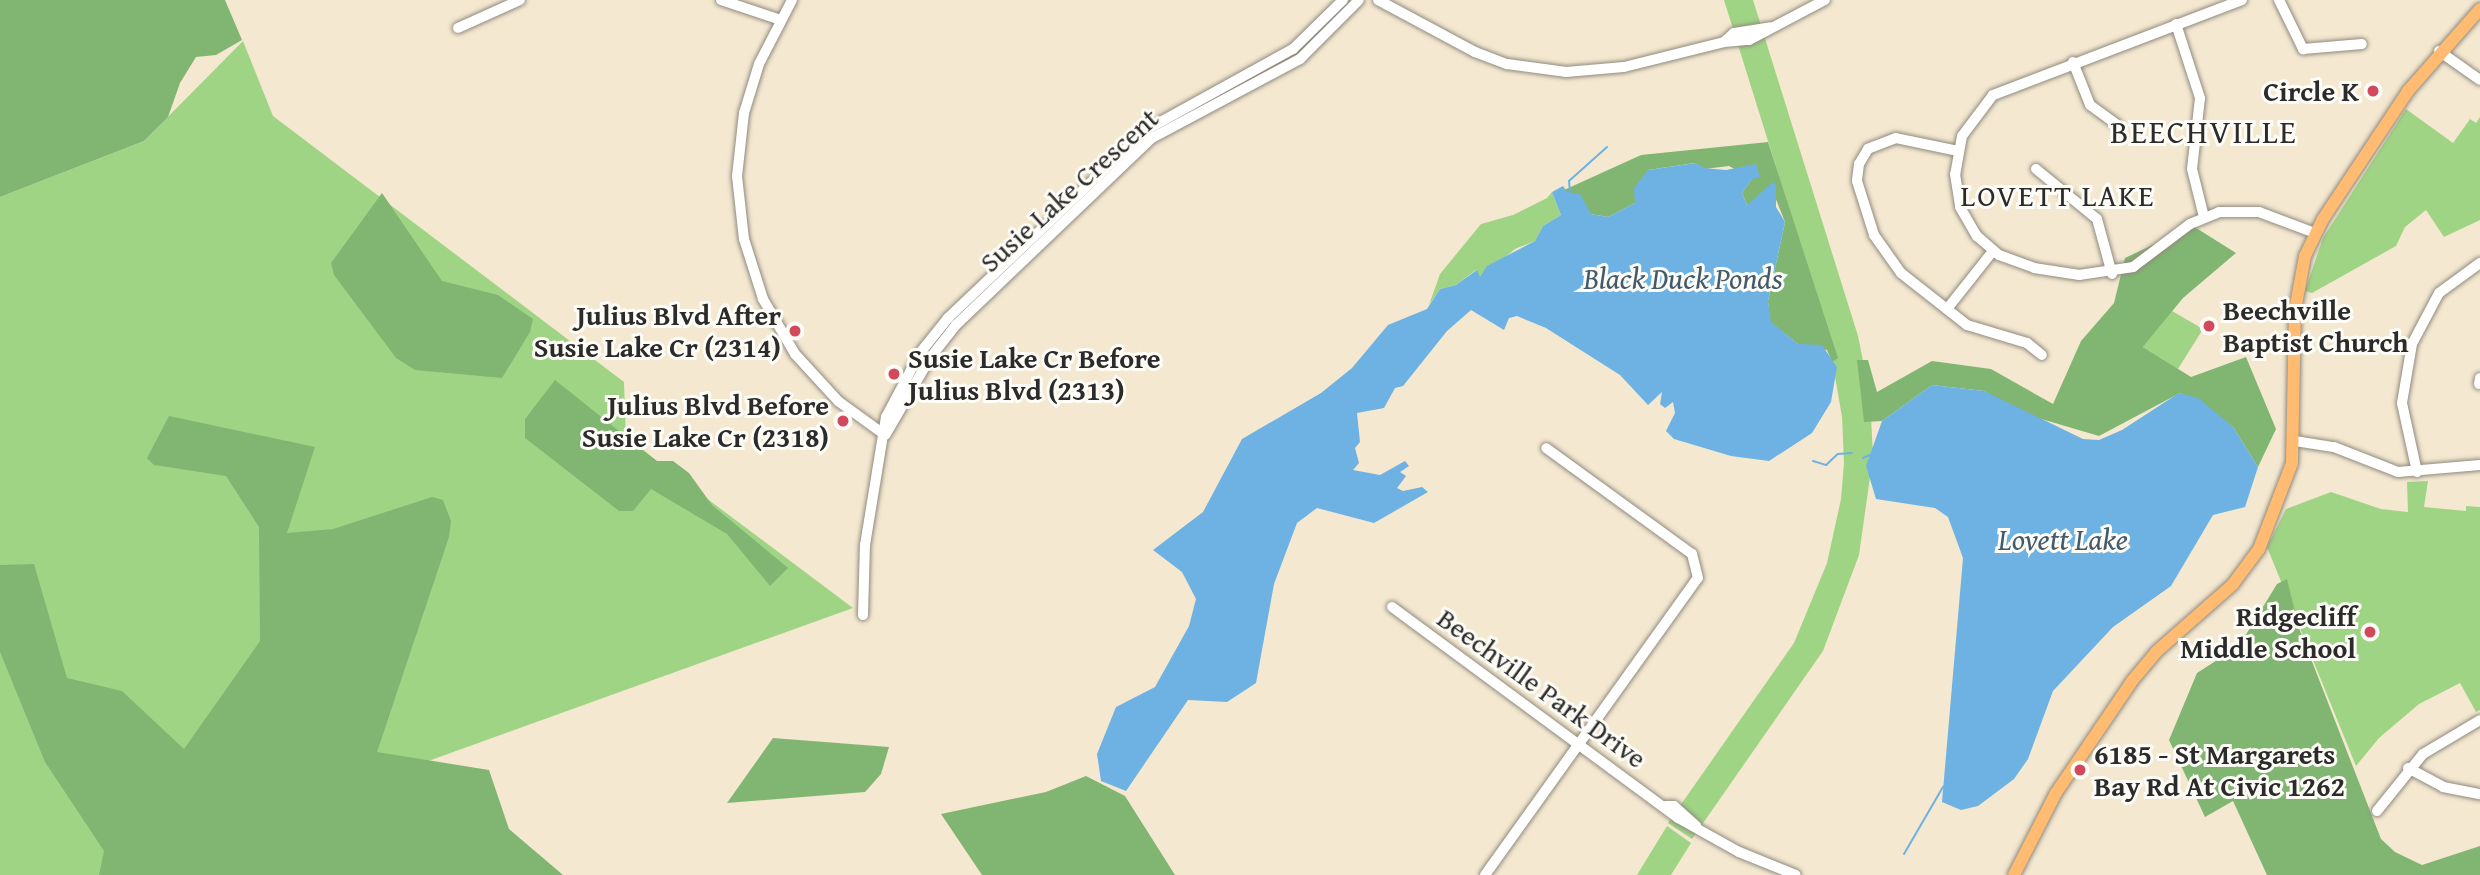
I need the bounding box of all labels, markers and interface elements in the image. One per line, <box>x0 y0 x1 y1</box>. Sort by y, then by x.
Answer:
place label: Circle K <box>2263 74 2359 108</box>
marker: Circle K <box>2365 83 2381 99</box>
street label: Susie Lake Crescent <box>973 101 1165 279</box>
district label: BEECHVILLE <box>2112 113 2296 151</box>
district label: LOVETT LAKE <box>1962 177 2154 213</box>
water label: Black Duck Ponds <box>1583 260 1783 296</box>
place label: Beechville Baptist Church <box>2223 293 2409 359</box>
place label: Julius Blvd After Susie Lake Cr (2314) <box>534 298 781 364</box>
marker: Beechville Baptist Church <box>2201 318 2217 334</box>
marker: Julius Blvd After Susie Lake Cr (2314) <box>787 323 803 339</box>
place label: Susie Lake Cr Before Julius Blvd (2313) <box>908 341 1160 407</box>
marker: Susie Lake Cr Before Julius Blvd (2313) <box>886 366 902 382</box>
place label: Julius Blvd Before Susie Lake Cr (2318) <box>582 388 829 454</box>
marker: Julius Blvd Before Susie Lake Cr (2318) <box>835 413 851 429</box>
water label: Lovett Lake <box>1998 521 2128 557</box>
place label: Ridgecliff Middle School <box>2180 599 2356 665</box>
street label: Beechville Park Drive <box>1431 601 1653 775</box>
marker: Ridgecliff Middle School <box>2362 624 2378 640</box>
place label: 6185 - St Margarets Bay Rd At Civic 1262 <box>2094 737 2345 803</box>
marker: 6185 - St Margarets Bay Rd At Civic 1262 <box>2072 762 2088 778</box>

